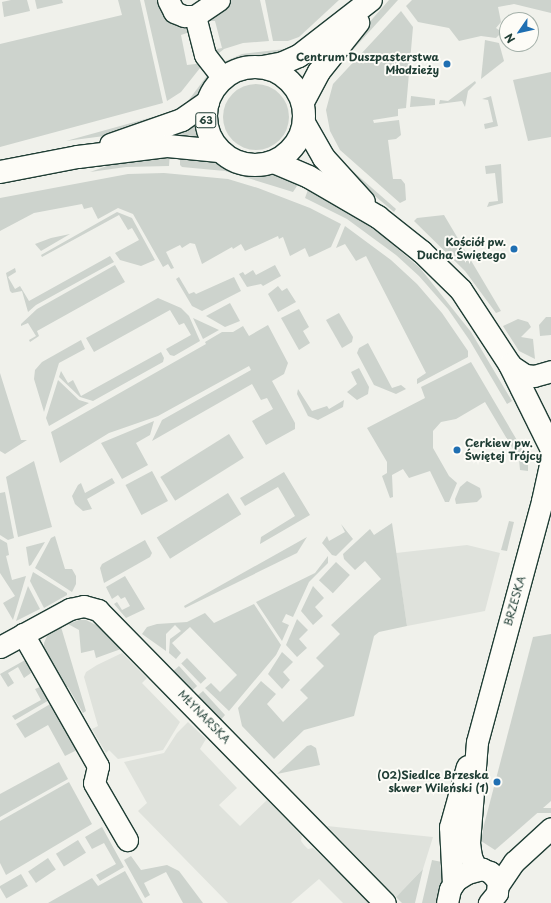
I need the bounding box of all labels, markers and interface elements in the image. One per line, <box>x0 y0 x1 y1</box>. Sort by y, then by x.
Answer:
north arrow <box>499 12 539 52</box>
text: N <box>500 30 519 47</box>
place label: Centrum Duszpasterstwa Młodzieży <box>296 51 439 77</box>
marker: Centrum Duszpasterstwa Młodzieży <box>442 59 452 69</box>
road number: 63 <box>195 112 217 128</box>
place label: Kościół pw. Ducha Świętego <box>417 236 506 262</box>
marker: Kościół pw. Ducha Świętego <box>509 244 519 254</box>
place label: Cerkiew pw. Świętej Trójcy <box>465 437 543 463</box>
marker: Cerkiew pw. Świętej Trójcy <box>452 445 462 455</box>
street label: BRZESKA <box>502 574 528 628</box>
street label: MŁYNARSKA <box>175 688 233 746</box>
place label: (02)Siedlce Brzeska skwer Wileński (1) <box>377 769 489 795</box>
marker: (02)Siedlce Brzeska skwer Wileński (1) <box>492 777 502 787</box>

